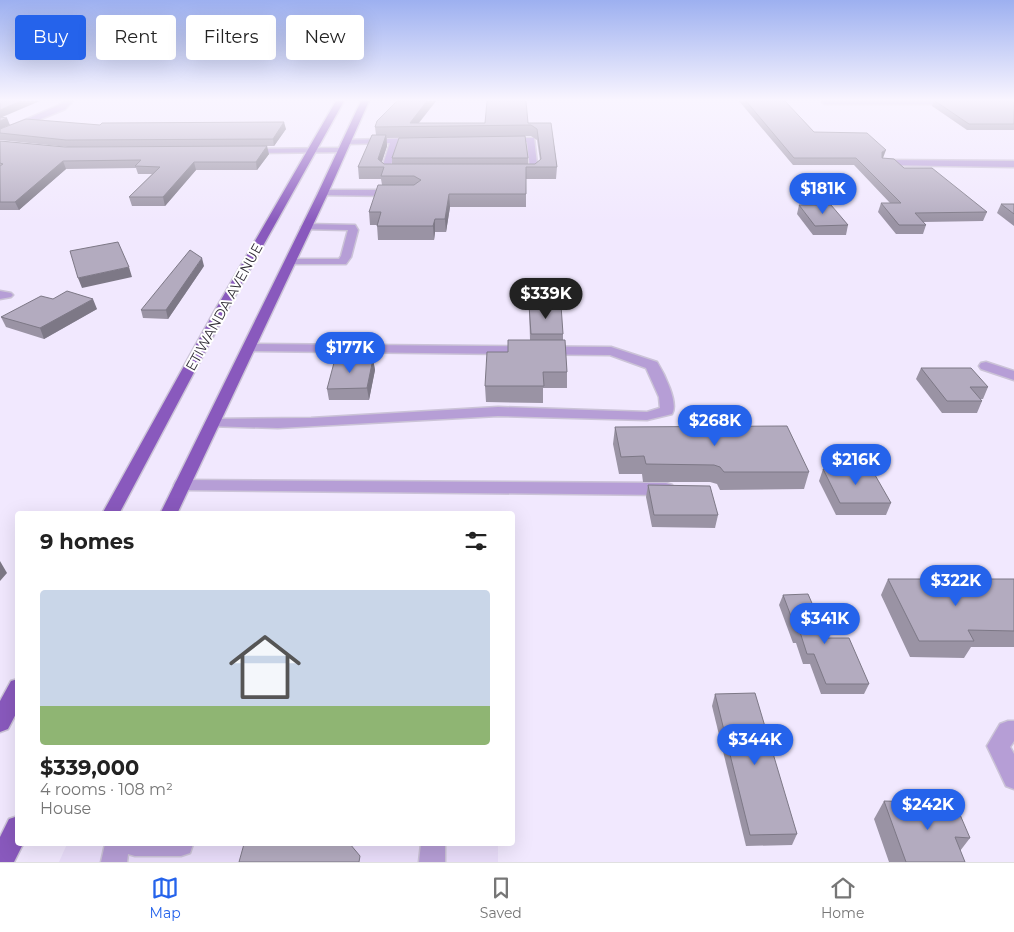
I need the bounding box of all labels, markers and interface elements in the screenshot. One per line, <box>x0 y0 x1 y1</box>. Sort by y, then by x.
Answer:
chip: Buy <box>15 15 86 60</box>
chip: Rent <box>96 15 176 60</box>
chip: Filters <box>186 15 276 60</box>
chip: New <box>286 15 364 60</box>
pin: $181K <box>788 172 858 215</box>
text: $181K <box>801 179 846 198</box>
street label: ETIWANDA AVENUE <box>181 240 267 374</box>
pin: $339K <box>511 278 581 320</box>
text: $339K <box>520 284 572 303</box>
pin: $177K <box>315 332 385 374</box>
text: $177K <box>326 338 374 357</box>
pin: $268K <box>680 404 750 447</box>
text: $268K <box>689 411 741 430</box>
pin: $216K <box>821 444 891 486</box>
text: $216K <box>832 450 880 469</box>
icon: filters <box>462 527 490 555</box>
text: 9 homes <box>40 529 134 554</box>
pin: $322K <box>921 564 991 607</box>
text: $322K <box>931 571 981 590</box>
pin: $341K <box>790 602 860 645</box>
text: $341K <box>801 609 849 628</box>
icon: home <box>220 622 310 712</box>
pin: $344K <box>720 724 790 766</box>
text: $344K <box>728 730 782 749</box>
text: $339,000 <box>40 755 139 780</box>
text: 4 rooms · 108 m² <box>40 780 173 799</box>
pin: $242K <box>893 788 963 831</box>
text: $242K <box>902 795 954 814</box>
text: House <box>40 799 91 818</box>
tab: Map <box>150 874 181 922</box>
tab: Saved <box>480 874 522 922</box>
tab: Home <box>821 874 864 922</box>

